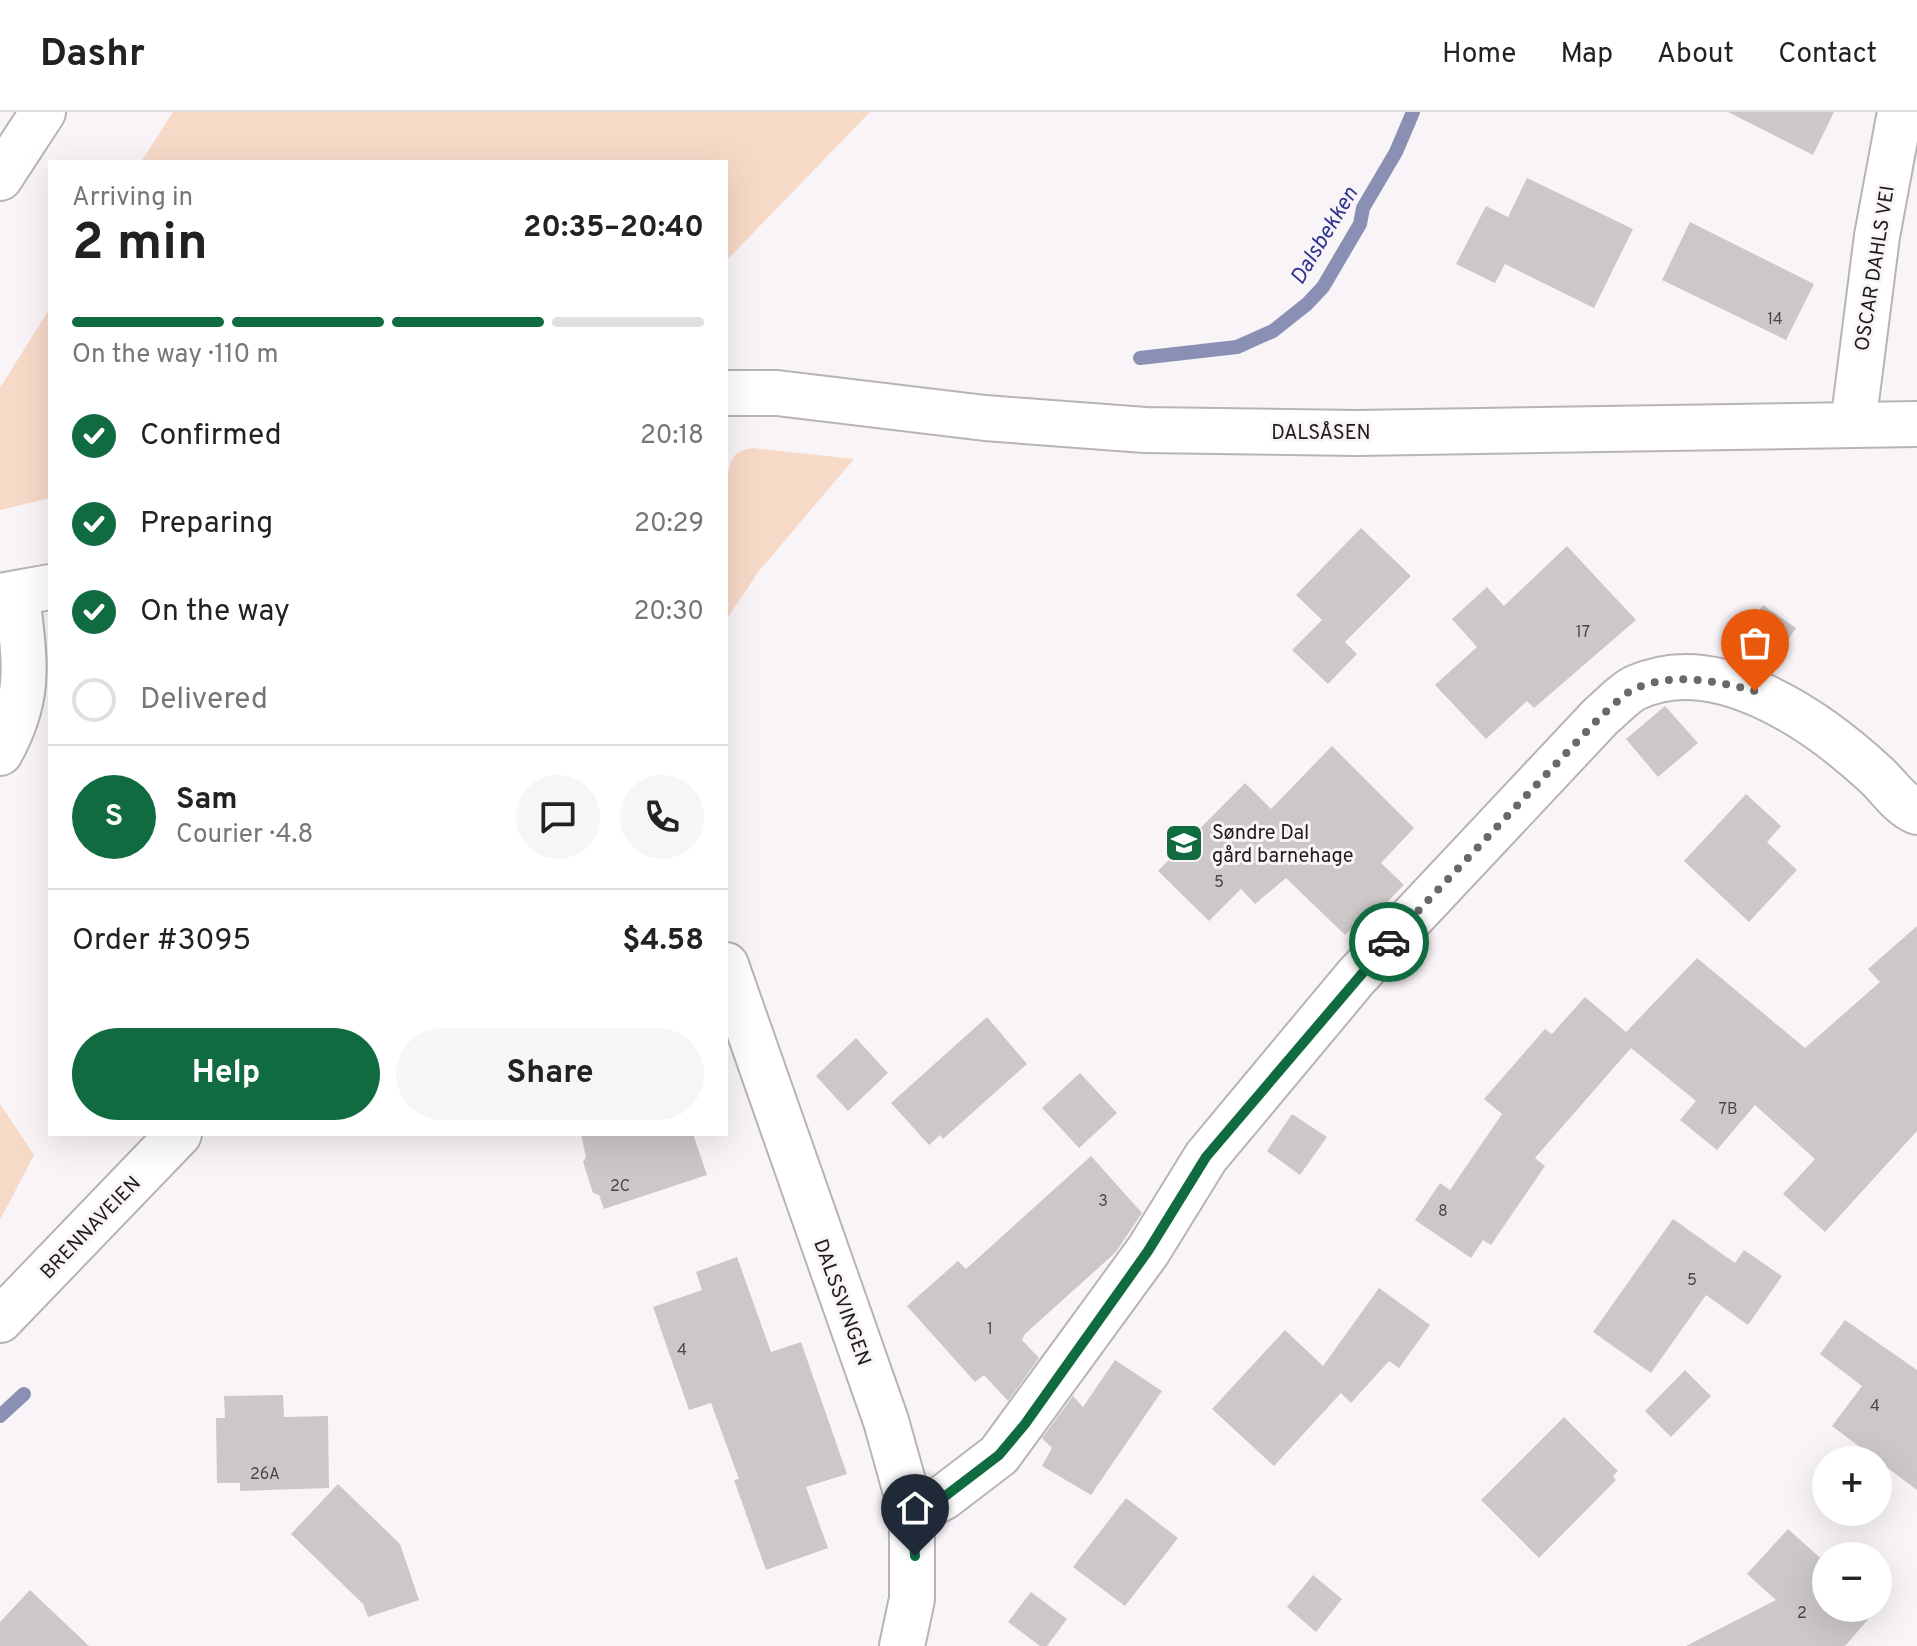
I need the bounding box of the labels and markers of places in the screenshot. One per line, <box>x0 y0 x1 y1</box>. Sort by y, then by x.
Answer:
pin <box>1721 609 1789 691</box>
place label: Søndre Dal gård barnehage <box>1212 821 1353 870</box>
school or university icon: Søndre Dal gård barnehage <box>1163 822 1205 864</box>
pin <box>881 1474 949 1556</box>

